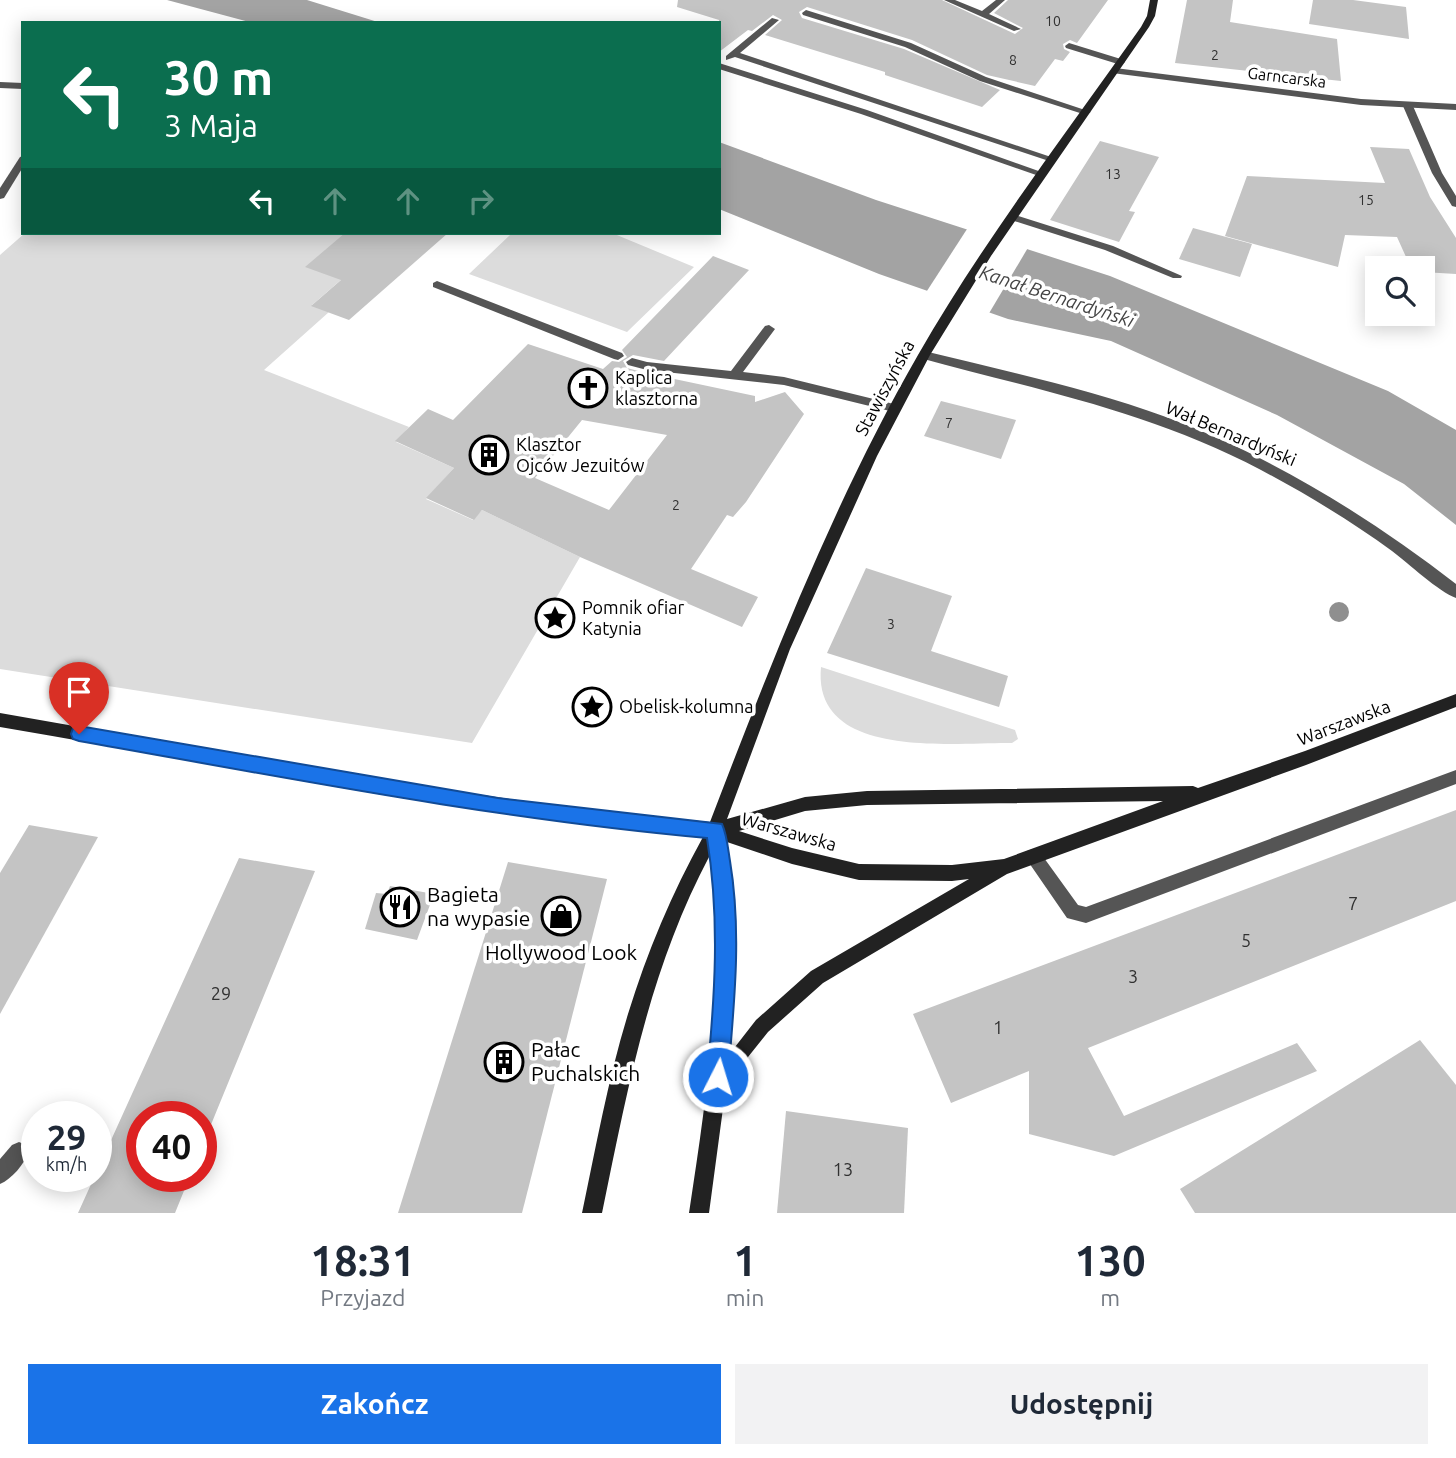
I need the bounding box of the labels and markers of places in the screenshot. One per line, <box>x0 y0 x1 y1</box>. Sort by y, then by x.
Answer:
church icon: Kaplica klasztorna <box>567 367 609 409</box>
place label: Kaplica klasztorna <box>615 367 698 408</box>
building icon: Klasztor Ojców Jezuitów <box>468 434 510 476</box>
place label: Klasztor Ojców Jezuitów <box>516 434 645 475</box>
place icon: Pomnik ofiar Katynia <box>534 597 576 639</box>
place label: Pomnik ofiar Katynia <box>582 597 685 638</box>
pin <box>49 662 109 734</box>
place icon: Obelisk-kolumna <box>571 686 613 728</box>
place label: Obelisk-kolumna <box>619 696 754 716</box>
place label: Bagieta na wypasie <box>427 882 530 930</box>
restaurant icon: Bagieta na wypasie <box>379 886 421 928</box>
shop icon: Hollywood Look <box>540 895 582 937</box>
place label: Hollywood Look <box>485 940 637 964</box>
place label: Pałac Puchalskich <box>531 1037 640 1085</box>
building icon: Pałac Puchalskich <box>483 1041 525 1083</box>

